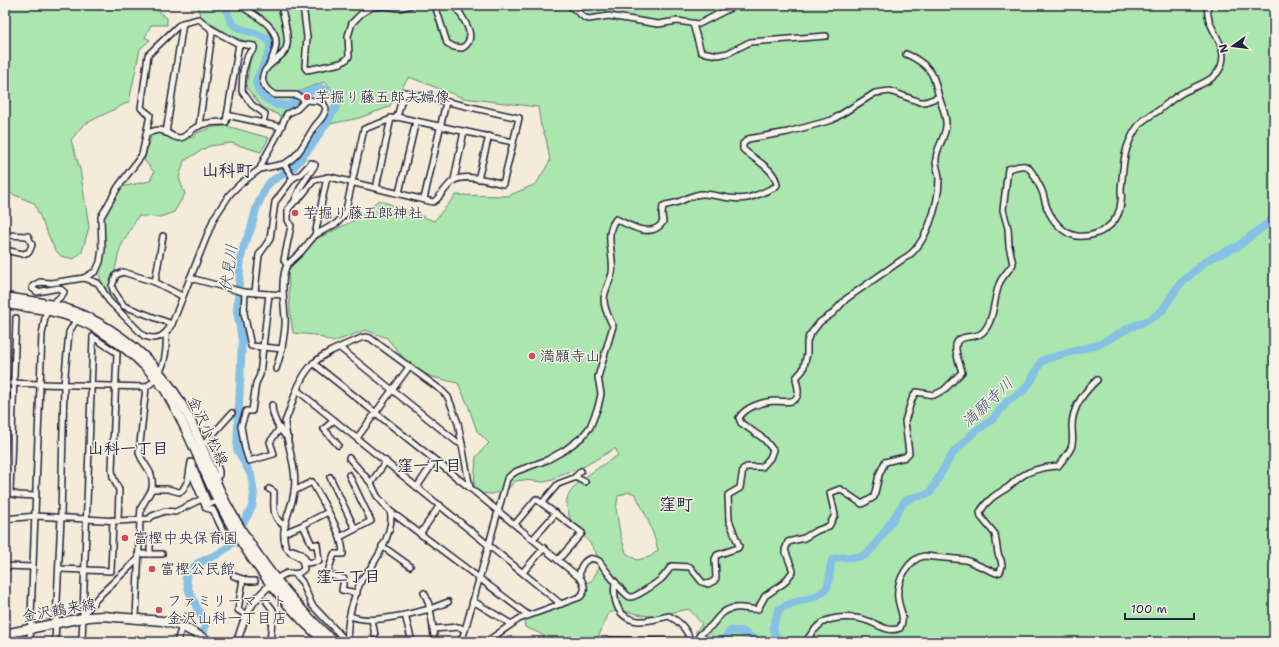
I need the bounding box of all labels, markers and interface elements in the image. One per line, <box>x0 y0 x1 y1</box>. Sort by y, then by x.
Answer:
north arrow <box>1213 26 1253 66</box>
text: N <box>1215 42 1232 54</box>
place label: 芋掘り藤五郎夫婦像 <box>315 87 450 107</box>
marker: 芋掘り藤五郎夫婦像 <box>302 92 312 102</box>
district label: 山科町 <box>202 159 253 181</box>
place label: 芋掘り藤五郎神社 <box>303 203 423 223</box>
marker: 芋掘り藤五郎神社 <box>290 208 300 218</box>
water label: 伏見川 <box>215 243 242 293</box>
place label: 満願寺山 <box>540 346 600 366</box>
marker: 満願寺山 <box>527 351 537 361</box>
water label: 満願寺川 <box>957 373 1018 432</box>
street label: 金沢小松線 <box>183 393 233 469</box>
district label: 山科一丁目 <box>88 438 168 459</box>
district label: 窪一丁目 <box>397 455 461 476</box>
district label: 窪町 <box>659 493 693 515</box>
place label: 富樫中央保育園 <box>133 528 238 548</box>
marker: 富樫中央保育園 <box>120 533 130 543</box>
place label: 富樫公民館 <box>160 559 235 579</box>
marker: 富樫公民館 <box>147 564 157 574</box>
district label: 窪二丁目 <box>316 566 380 587</box>
place label: ファミリーマート 金沢山科一丁目店 <box>167 591 287 628</box>
street label: 金沢鶴来線 <box>20 594 98 626</box>
scale bar <box>1125 595 1194 621</box>
text: 100 m <box>1131 601 1167 617</box>
marker: ファミリーマート 金沢山科一丁目店 <box>154 605 164 615</box>

